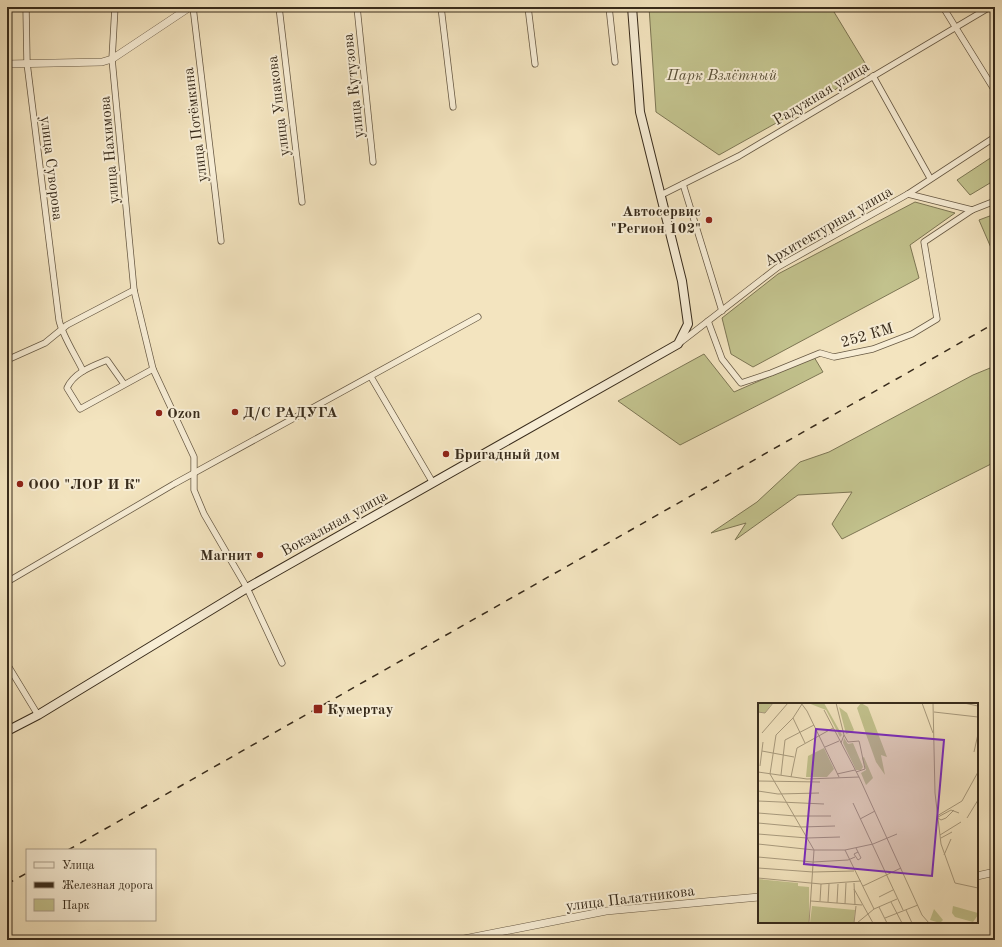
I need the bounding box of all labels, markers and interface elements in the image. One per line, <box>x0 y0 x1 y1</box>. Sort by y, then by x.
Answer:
street label: улица Кутузова <box>341 32 367 139</box>
street label: улица Ушакова <box>266 54 293 157</box>
street label: Радужная улица <box>771 59 873 129</box>
street label: улица Потёмкина <box>182 66 211 183</box>
park label: Парк Взлётный <box>666 69 778 84</box>
street label: улица Нахимова <box>98 95 123 205</box>
street label: улица Суворова <box>37 115 64 222</box>
street label: Архитектурная улица <box>762 184 896 270</box>
place label: Автосервис "Регион 102" <box>611 205 701 237</box>
marker: Автосервис "Регион 102" <box>704 215 714 225</box>
street label: 252 КМ <box>839 322 895 351</box>
place label: Д/С РАДУГА <box>243 406 337 421</box>
place label: Ozon <box>167 407 200 422</box>
marker: Д/С РАДУГА <box>230 407 240 417</box>
marker: Ozon <box>154 408 164 418</box>
place label: Бригадный дом <box>454 448 560 463</box>
marker: Бригадный дом <box>441 449 451 459</box>
place label: ООО "ЛОР И К" <box>28 478 141 493</box>
marker: ООО "ЛОР И К" <box>15 479 25 489</box>
street label: Вокзальная улица <box>279 489 391 560</box>
place label: Магнит <box>200 549 252 564</box>
marker: Магнит <box>255 550 265 560</box>
marker: Кумертау <box>312 703 324 715</box>
place label: Кумертау <box>327 703 394 718</box>
inset map <box>758 703 978 923</box>
legend <box>26 849 156 921</box>
text: Улица <box>62 860 95 872</box>
text: Железная дорога <box>62 880 153 892</box>
street label: улица Палатникова <box>565 884 696 915</box>
text: Парк <box>62 900 90 912</box>

